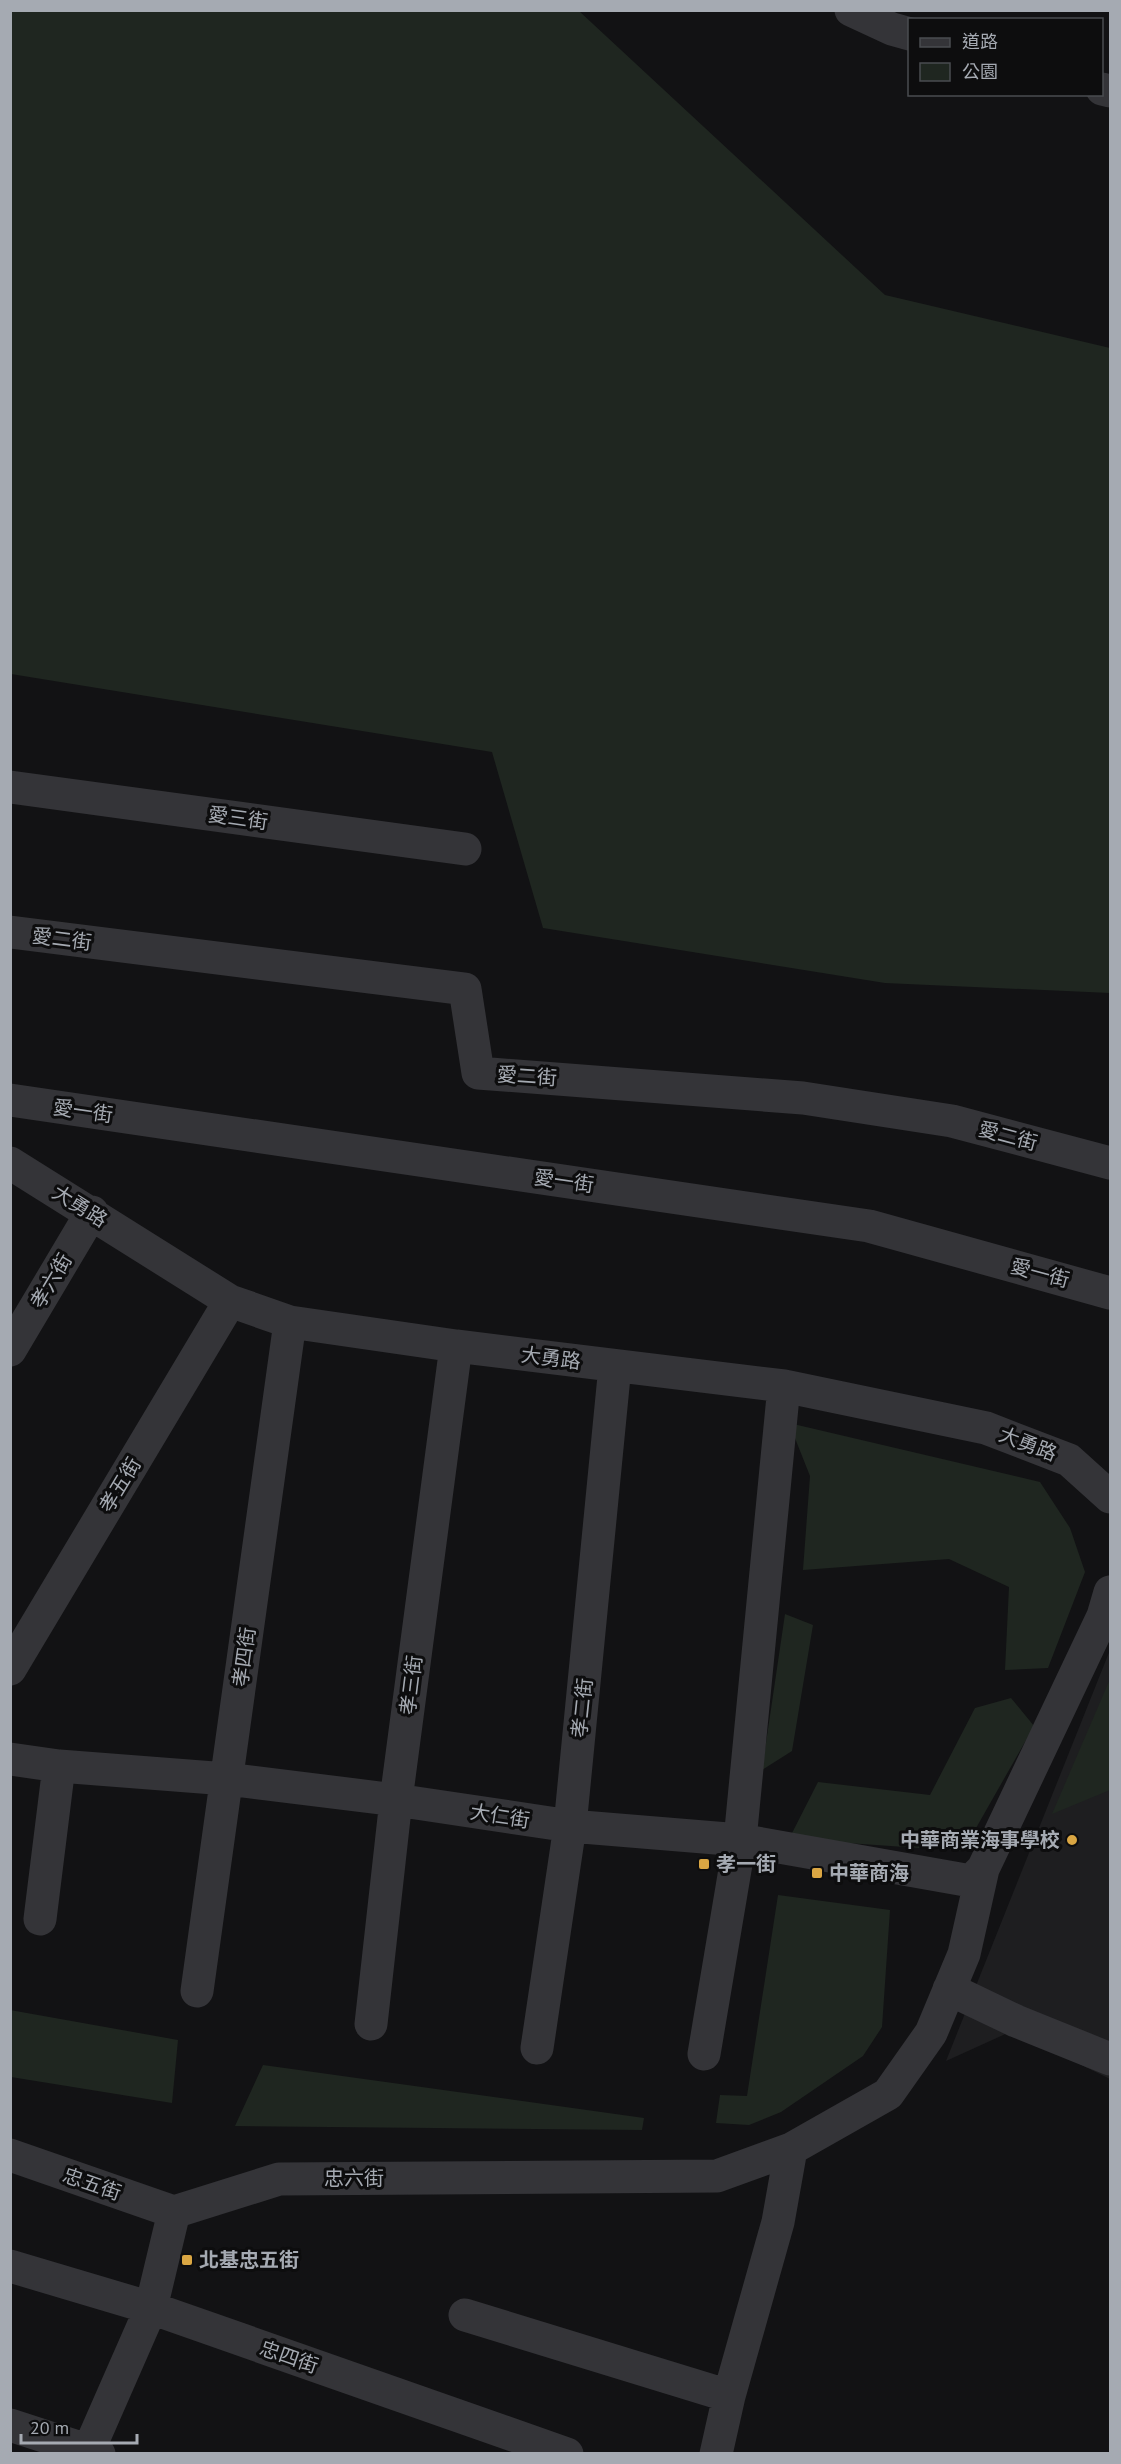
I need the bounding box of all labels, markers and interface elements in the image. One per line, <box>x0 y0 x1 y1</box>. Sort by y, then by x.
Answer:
legend <box>908 18 1103 96</box>
text: 道路 <box>962 30 998 53</box>
text: 公園 <box>962 60 998 83</box>
street label: 愛三街 <box>206 801 270 835</box>
street label: 愛二街 <box>31 922 93 956</box>
street label: 愛二街 <box>496 1061 558 1091</box>
street label: 愛一街 <box>51 1094 115 1128</box>
street label: 愛二街 <box>976 1116 1040 1156</box>
street label: 愛一街 <box>532 1164 596 1198</box>
street label: 大勇路 <box>48 1179 112 1233</box>
street label: 孝六街 <box>24 1249 78 1313</box>
street label: 愛一街 <box>1008 1253 1072 1293</box>
street label: 大勇路 <box>520 1341 582 1375</box>
street label: 大勇路 <box>995 1421 1061 1467</box>
street label: 孝五街 <box>93 1453 147 1517</box>
street label: 孝四街 <box>227 1625 261 1689</box>
street label: 孝三街 <box>394 1654 428 1716</box>
street label: 孝二街 <box>566 1677 598 1739</box>
street label: 大仁街 <box>468 1798 532 1834</box>
place label: 中華商業海事學校 <box>900 1827 1060 1853</box>
marker: 中華商業海事學校 <box>1065 1833 1079 1847</box>
place label: 孝一街 <box>716 1851 776 1877</box>
marker: 孝一街 <box>697 1857 711 1871</box>
place label: 中華商海 <box>829 1860 909 1886</box>
marker: 中華商海 <box>810 1866 824 1880</box>
street label: 忠五街 <box>59 2162 125 2206</box>
street label: 忠六街 <box>324 2165 384 2191</box>
place label: 北基忠五街 <box>199 2247 299 2273</box>
marker: 北基忠五街 <box>180 2253 194 2267</box>
street label: 忠四街 <box>256 2335 322 2379</box>
scale bar <box>21 2407 136 2445</box>
text: 20 m <box>30 2416 69 2439</box>

